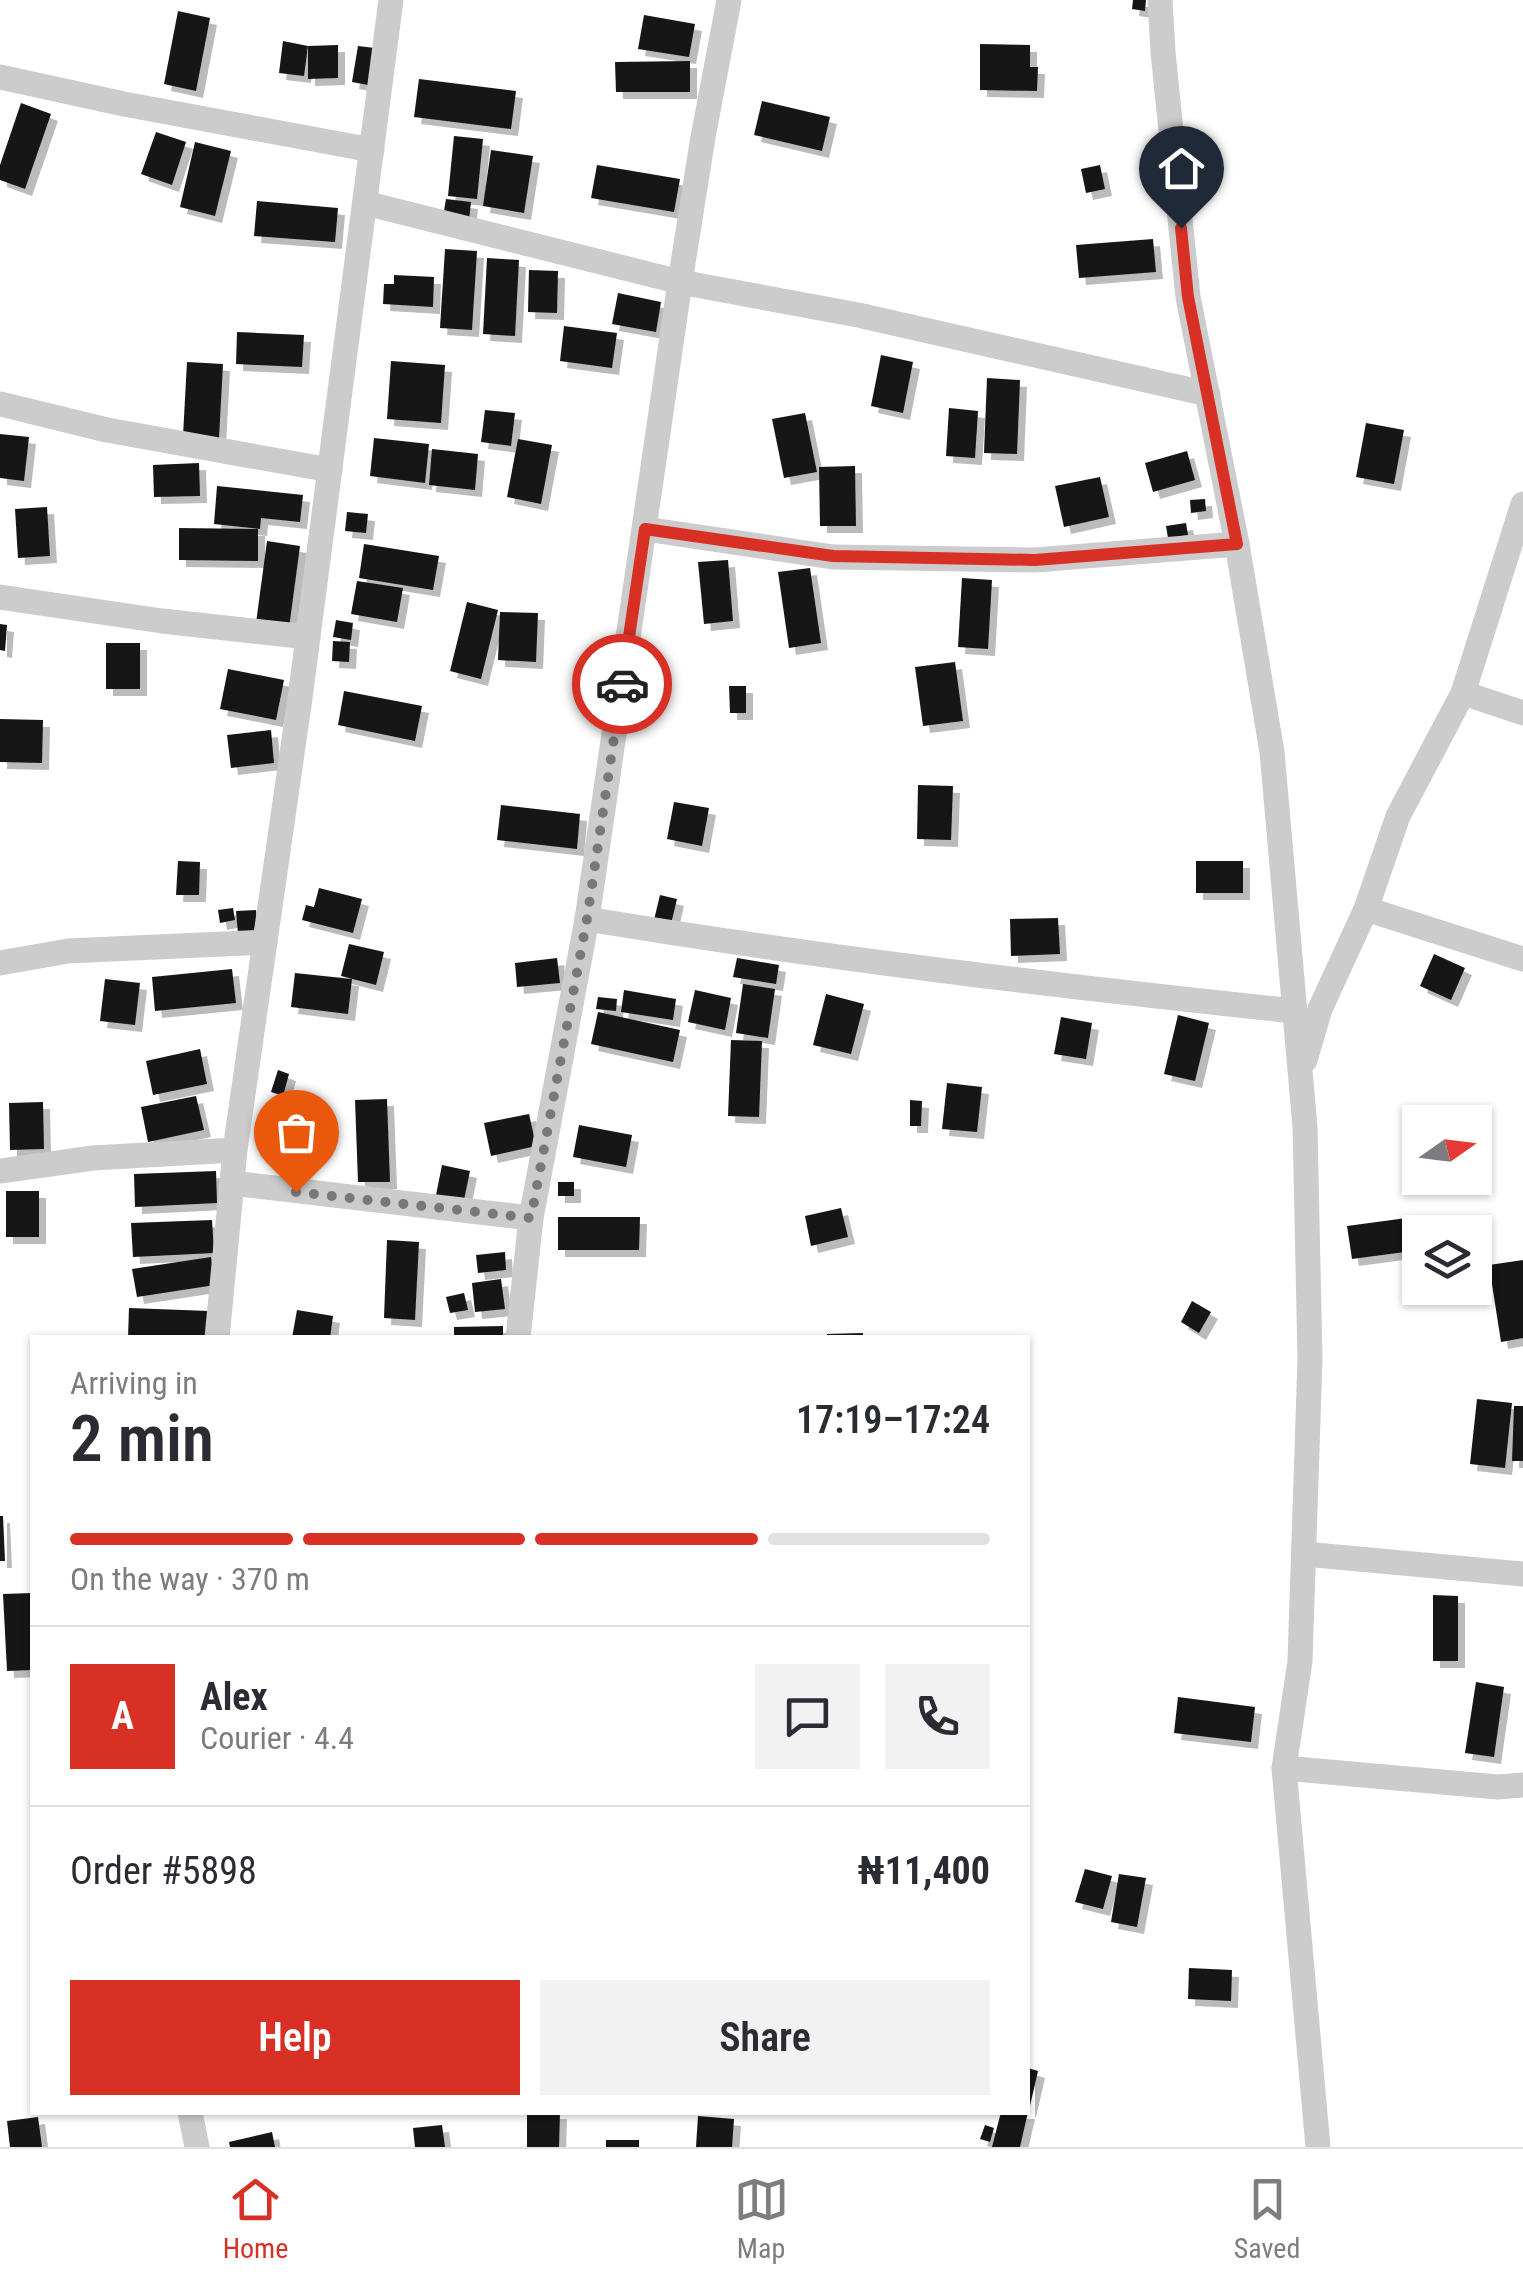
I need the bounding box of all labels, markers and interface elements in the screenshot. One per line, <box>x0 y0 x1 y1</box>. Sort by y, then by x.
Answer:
pin <box>1139 126 1224 229</box>
icon: home <box>1154 141 1209 196</box>
courier <box>572 634 672 734</box>
icon: car <box>595 657 650 712</box>
pin <box>254 1090 339 1193</box>
icon: bag <box>269 1105 324 1160</box>
north arrow <box>1402 1105 1492 1195</box>
map controls <box>1402 1105 1492 1305</box>
button: layers <box>1402 1215 1492 1305</box>
text: Arriving in <box>70 1364 198 1402</box>
text: 17:19–17:24 <box>796 1398 990 1442</box>
text: 2 min <box>70 1401 214 1477</box>
text: On the way · 370 m <box>70 1560 310 1598</box>
button: chat <box>755 1664 860 1769</box>
button: phone <box>885 1664 990 1769</box>
text: Alex <box>200 1675 268 1719</box>
text: A <box>111 1694 134 1738</box>
text: Courier · 4.4 <box>200 1719 354 1757</box>
text: Order #5898 <box>70 1849 257 1893</box>
text: ₦11,400 <box>858 1849 990 1893</box>
button: Help <box>70 1980 520 2095</box>
button: Share <box>540 1980 990 2095</box>
tab: Home <box>223 2172 288 2265</box>
tab: Map <box>734 2172 789 2265</box>
tab: Saved <box>1234 2172 1300 2265</box>

